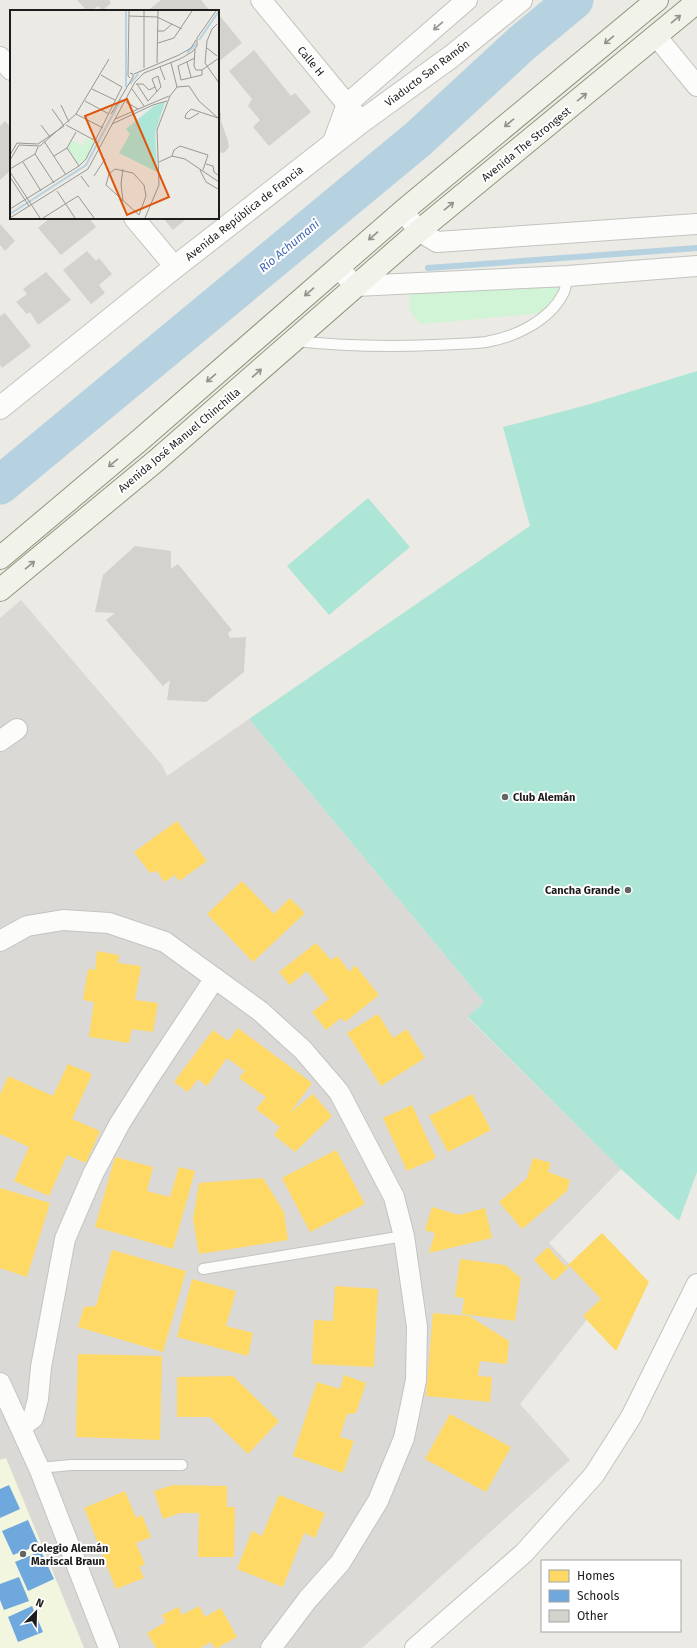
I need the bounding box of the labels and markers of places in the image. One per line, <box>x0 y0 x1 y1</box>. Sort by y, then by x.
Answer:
place label: Club Alemán <box>513 791 575 804</box>
marker: Club Alemán <box>500 792 510 802</box>
place label: Cancha Grande <box>545 884 620 897</box>
marker: Cancha Grande <box>623 885 633 895</box>
place label: Colegio Alemán Mariscal Braun <box>31 1542 108 1568</box>
marker: Colegio Alemán Mariscal Braun <box>18 1549 28 1559</box>

